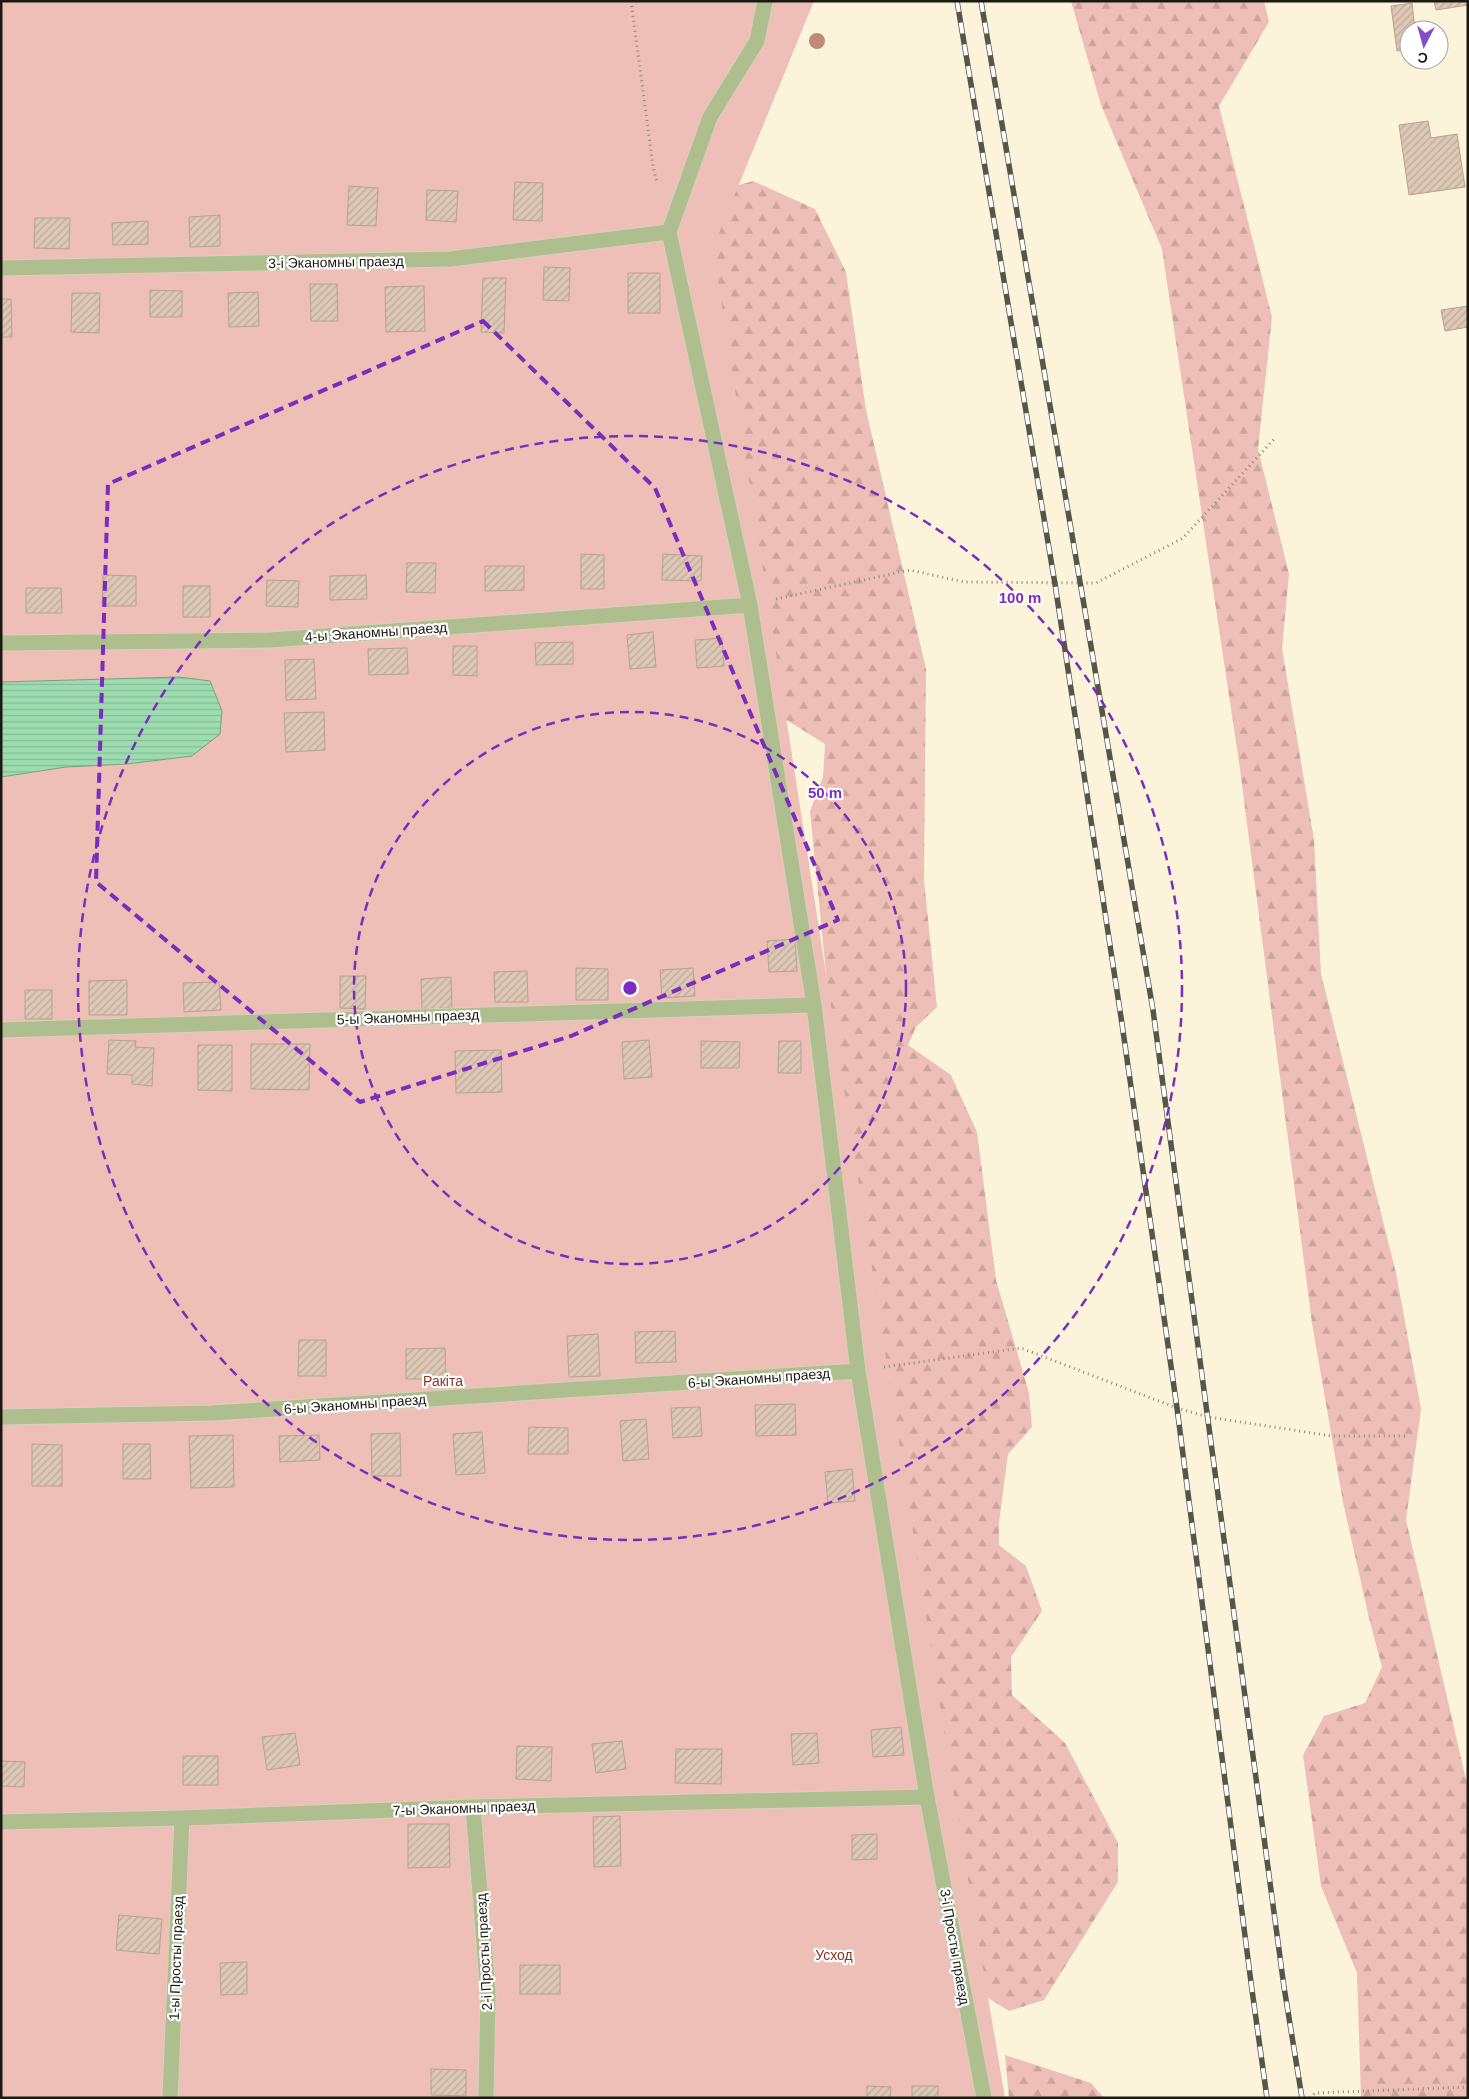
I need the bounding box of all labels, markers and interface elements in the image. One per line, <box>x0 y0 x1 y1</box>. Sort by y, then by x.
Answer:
north arrow <box>1399 20 1449 70</box>
text: С <box>1417 49 1429 66</box>
street label: 3-і Эканомны праезд <box>268 253 404 271</box>
text: 100 m <box>999 589 1041 606</box>
street label: 4-ы Эканомны праезд <box>304 619 448 645</box>
text: 50 m <box>808 784 842 801</box>
centre of rings <box>621 979 639 997</box>
street label: 5-ы Эканомны праезд <box>337 1007 479 1027</box>
street label: 6-ы Эканомны праезд <box>687 1365 831 1391</box>
park label: Ракіта <box>423 1373 463 1389</box>
street label: 6-ы Эканомны праезд <box>283 1391 427 1417</box>
street label: 7-ы Эканомны праезд <box>393 1798 535 1818</box>
street label: 3-і Просты праезд <box>937 1888 973 2006</box>
street label: 2-і Просты праезд <box>473 1893 495 2011</box>
street label: 1-ы Просты праезд <box>166 1896 186 2020</box>
park label: Усход <box>815 1947 853 1963</box>

